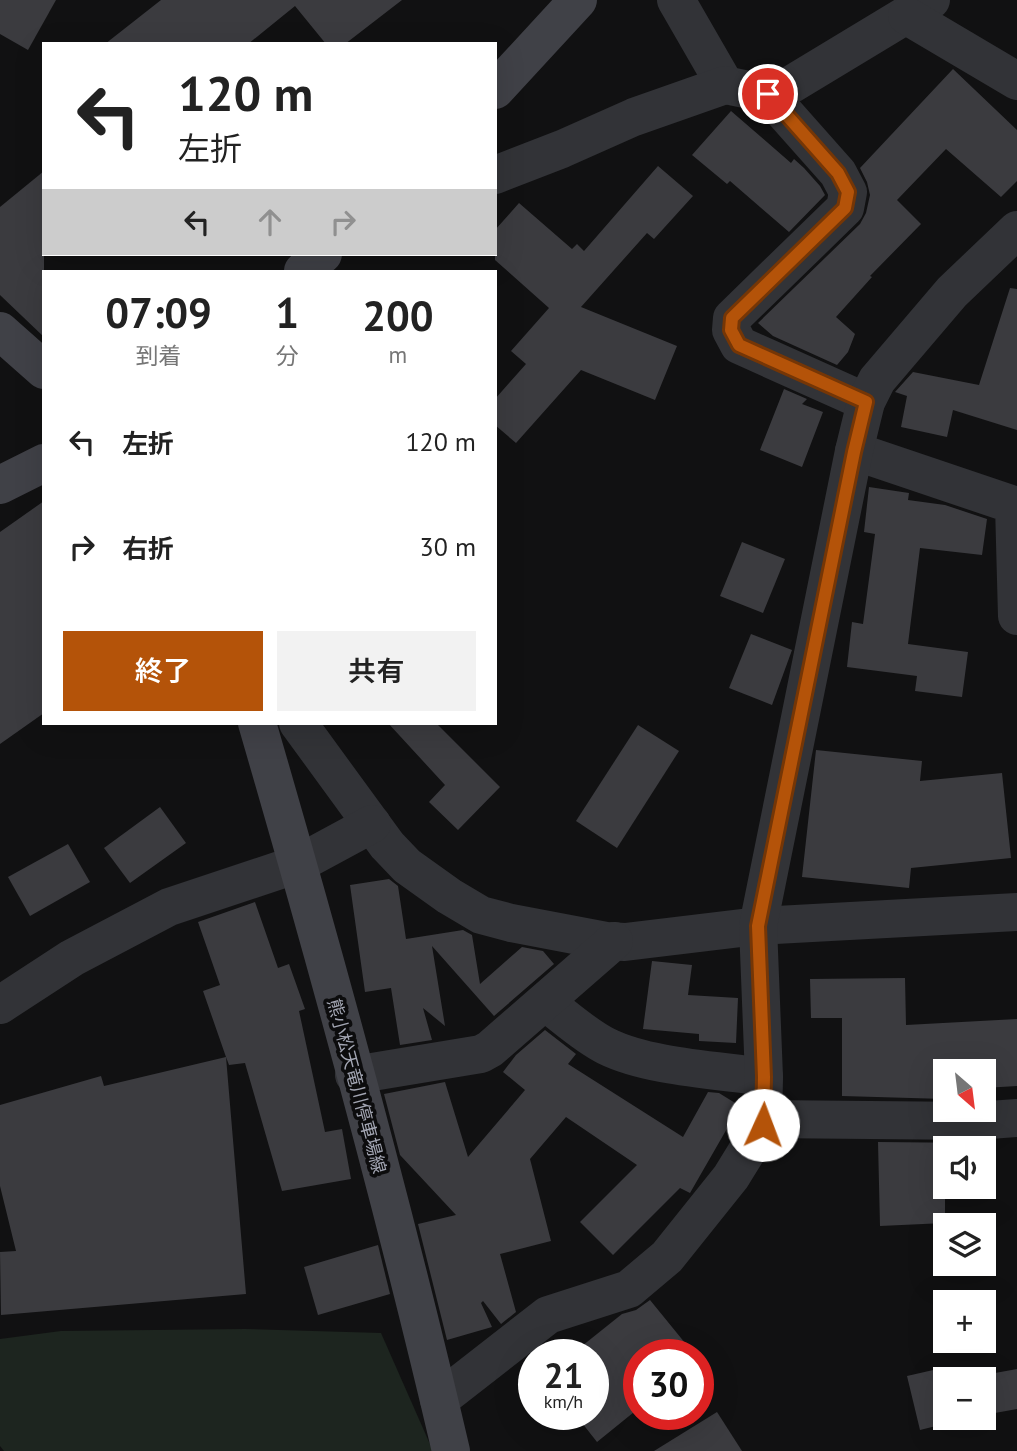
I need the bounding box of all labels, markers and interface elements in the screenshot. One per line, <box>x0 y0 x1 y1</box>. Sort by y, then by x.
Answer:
text: 120 m <box>178 61 313 125</box>
pin <box>738 64 798 124</box>
icon: left <box>63 70 154 161</box>
icon: arrive <box>749 75 787 113</box>
text: 左折 <box>178 127 242 169</box>
icon: left <box>178 203 216 241</box>
icon: ahead <box>251 203 289 241</box>
icon: right <box>324 203 362 241</box>
text: 07:09 <box>105 285 212 340</box>
text: 1 <box>275 285 299 340</box>
text: 200 <box>362 288 434 343</box>
text: m <box>389 340 407 369</box>
text: 到着 <box>136 341 182 370</box>
text: 分 <box>276 341 299 370</box>
icon: left <box>63 423 101 461</box>
text: 120 m <box>405 425 476 458</box>
text: 左折 <box>122 427 174 460</box>
icon: right <box>63 528 101 566</box>
text: 30 m <box>420 530 476 563</box>
text: 右折 <box>122 532 174 565</box>
button: 終了 <box>63 631 263 711</box>
button: 共有 <box>277 631 476 711</box>
street label: 熊小松天竜川停車場線 <box>323 996 391 1176</box>
north arrow <box>933 1059 996 1122</box>
map controls <box>933 1059 996 1430</box>
position arrow <box>726 1088 800 1162</box>
button: sound <box>933 1136 996 1199</box>
button: layers <box>933 1213 996 1276</box>
button: + <box>933 1290 996 1353</box>
speed limit sign: 30 <box>623 1339 714 1430</box>
text: 21 <box>544 1352 583 1398</box>
button: − <box>933 1367 996 1430</box>
text: km/h <box>544 1390 583 1413</box>

